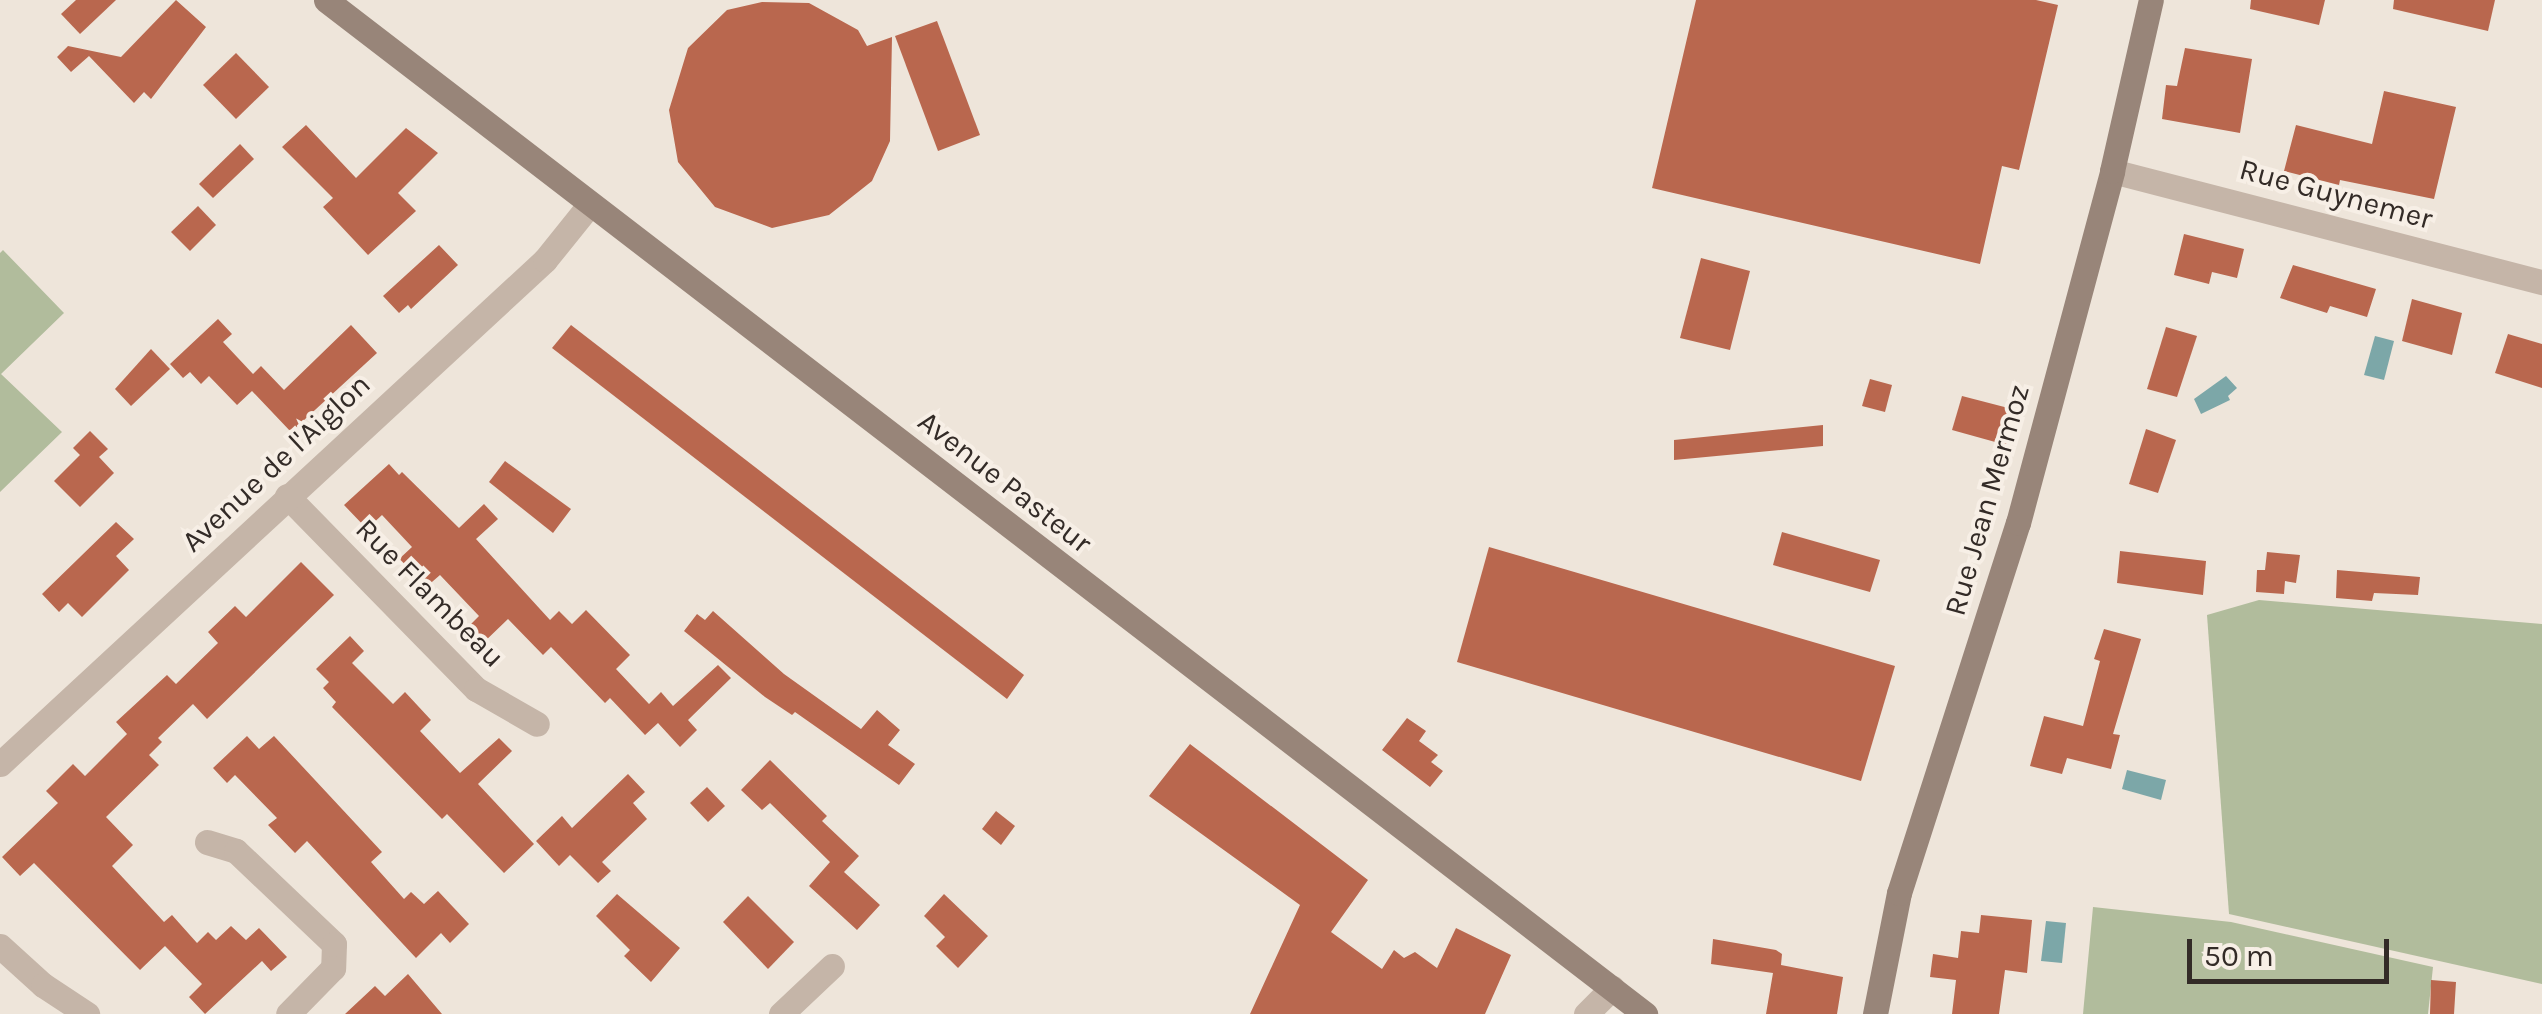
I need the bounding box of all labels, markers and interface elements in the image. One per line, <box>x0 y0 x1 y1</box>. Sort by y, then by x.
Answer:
street label: Rue Guynemer <box>2236 151 2436 237</box>
street label: Avenue de l'Aiglon <box>174 366 378 560</box>
street label: Rue Jean Mermoz <box>1937 380 2037 620</box>
street label: Avenue Pasteur <box>911 403 1099 561</box>
street label: Rue Flambeau <box>348 511 512 675</box>
scale bar <box>2192 919 2394 981</box>
text: 50 m <box>2204 938 2274 974</box>

